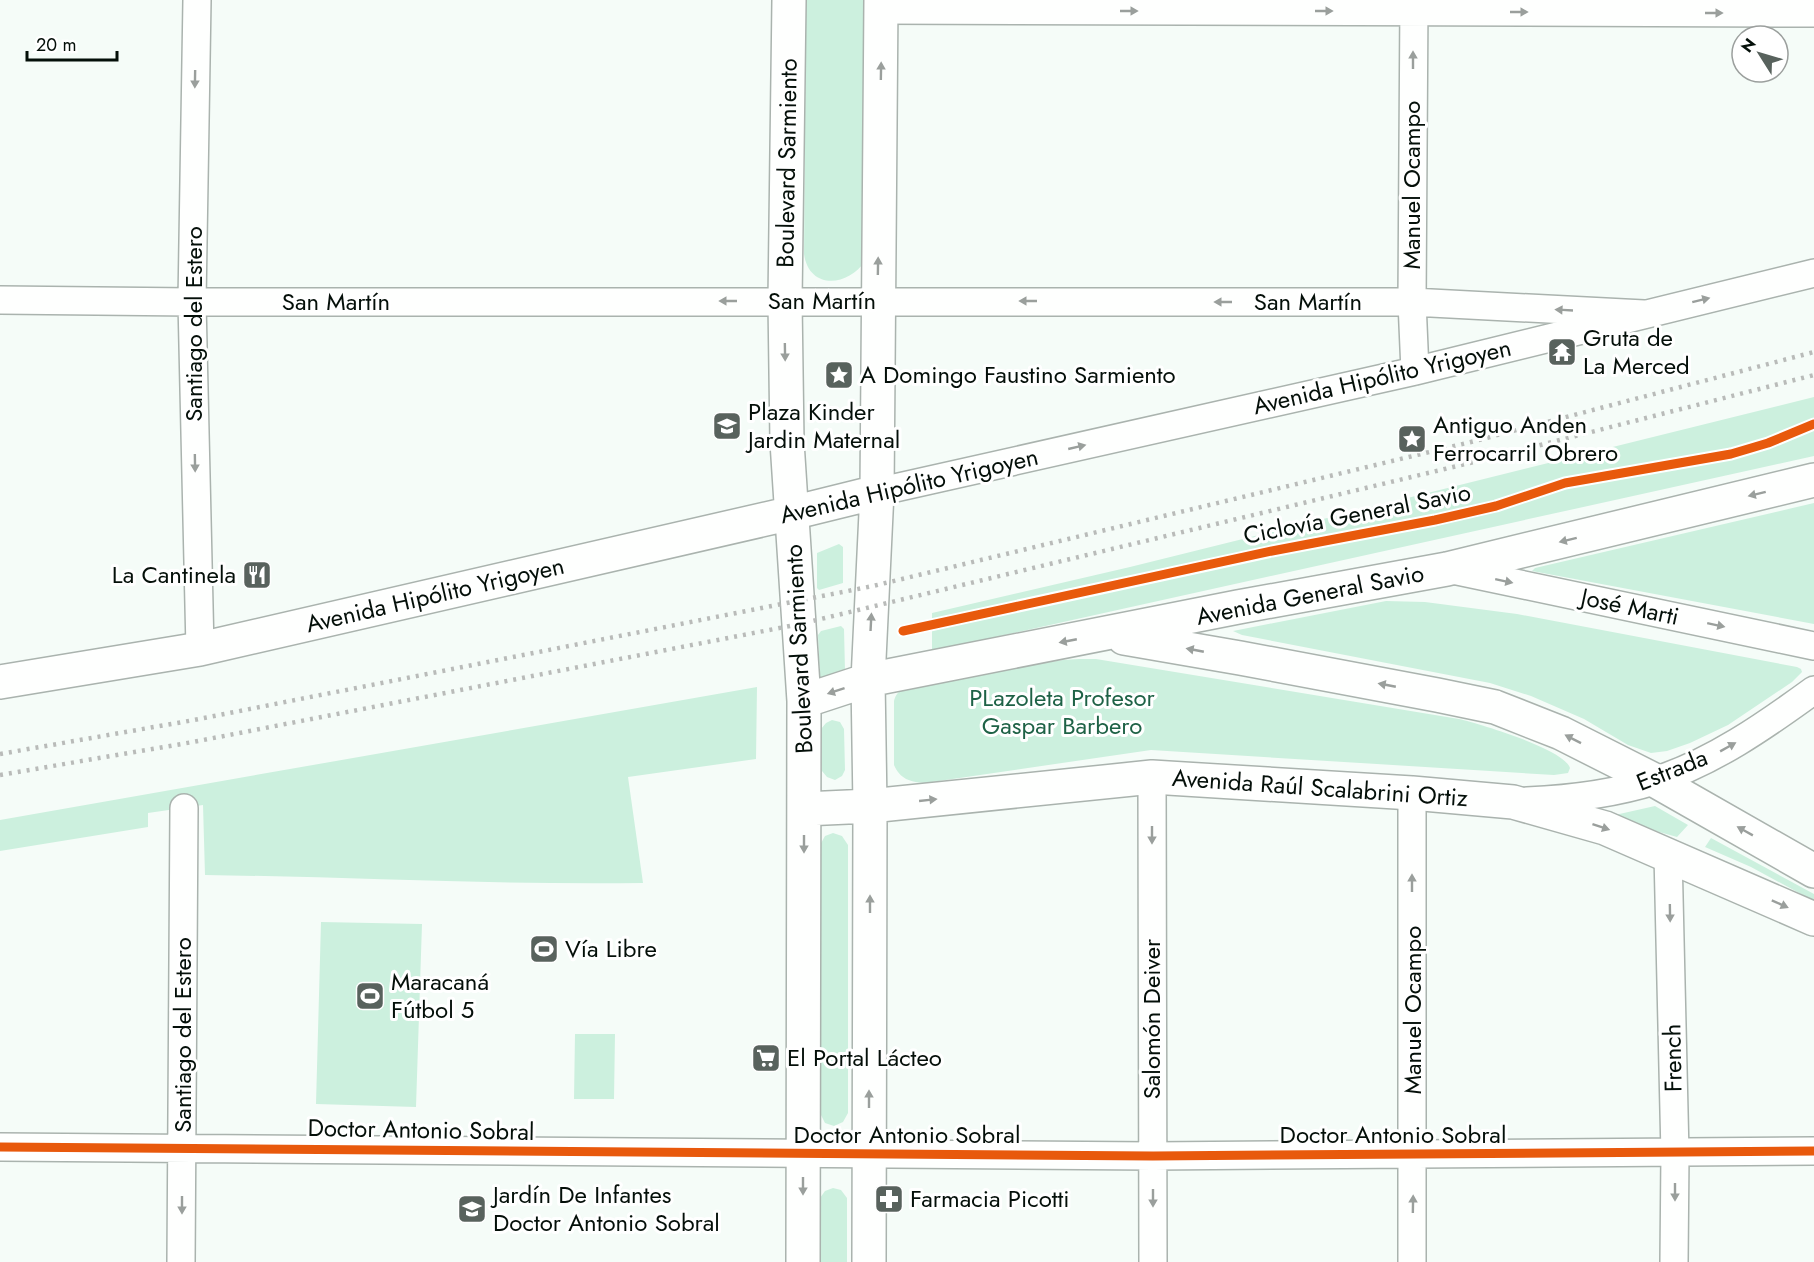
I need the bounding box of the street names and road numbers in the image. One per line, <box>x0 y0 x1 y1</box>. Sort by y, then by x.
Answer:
street label: Boulevard Sarmiento <box>767 58 806 268</box>
street label: Manuel Ocampo <box>1394 101 1429 269</box>
street label: Santiago del Estero <box>176 226 211 422</box>
street label: San Martín <box>768 283 876 318</box>
street label: San Martín <box>282 284 390 319</box>
street label: San Martín <box>1254 284 1362 319</box>
street label: Avenida Hipólito Yrigoyen <box>1249 330 1514 423</box>
street label: Avenida Hipólito Yrigoyen <box>776 439 1041 532</box>
street label: Ciclovía General Savio <box>1240 474 1474 553</box>
street label: Boulevard Sarmiento <box>776 543 821 755</box>
street label: Avenida Hipólito Yrigoyen <box>302 548 567 641</box>
street label: Avenida General Savio <box>1193 555 1427 634</box>
street label: José Marti <box>1575 578 1682 634</box>
street label: Estrada <box>1631 740 1713 800</box>
street label: Avenida Raúl Scalabrini Ortiz <box>1171 760 1469 815</box>
street label: Manuel Ocampo <box>1395 926 1430 1094</box>
street label: Santiago del Estero <box>165 937 200 1133</box>
street label: Salomón Deiver <box>1134 938 1169 1099</box>
street label: French <box>1654 1023 1691 1093</box>
street label: Doctor Antonio Sobral <box>307 1110 535 1149</box>
street label: Doctor Antonio Sobral <box>794 1117 1020 1152</box>
street label: Doctor Antonio Sobral <box>1280 1117 1506 1152</box>

